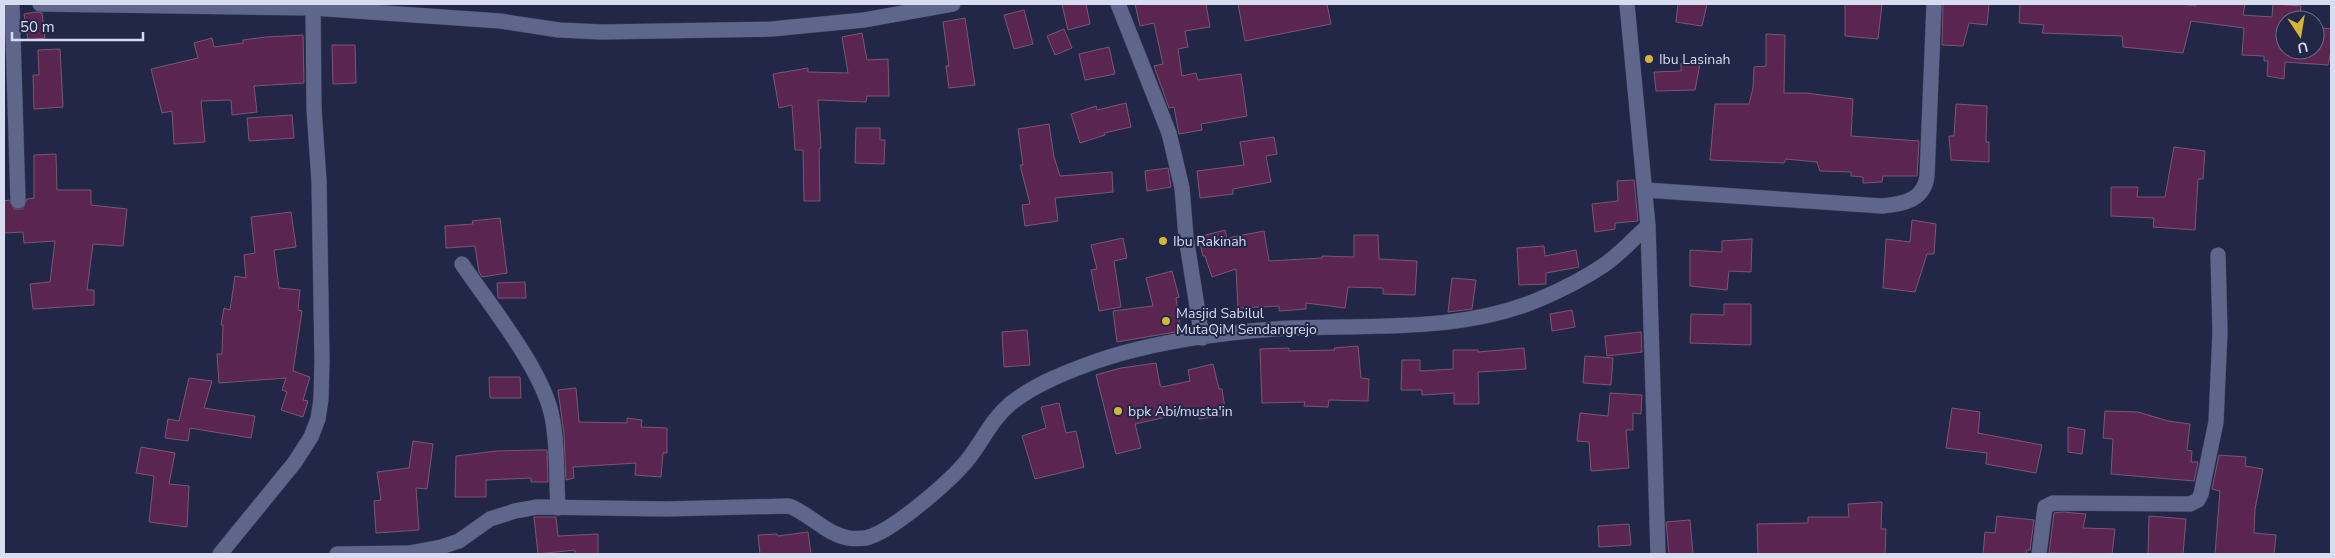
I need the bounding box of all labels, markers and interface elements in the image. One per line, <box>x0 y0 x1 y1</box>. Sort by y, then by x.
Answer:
scale bar <box>12 10 144 42</box>
north arrow <box>2275 10 2325 60</box>
text: 50 m <box>20 17 55 37</box>
text: U <box>2296 37 2310 58</box>
place label: Ibu Lasinah <box>1659 50 1731 69</box>
marker: Ibu Lasinah <box>1643 53 1655 65</box>
place label: Ibu Rakinah <box>1173 232 1247 251</box>
marker: Ibu Rakinah <box>1157 235 1169 247</box>
place label: Masjid Sabilul MutaQiM Sendangrejo <box>1176 304 1317 339</box>
marker: Masjid Sabilul MutaQiM Sendangrejo <box>1160 315 1172 327</box>
place label: bpk Abi/musta'in <box>1128 402 1233 421</box>
marker: bpk Abi/musta'in <box>1112 405 1124 417</box>

